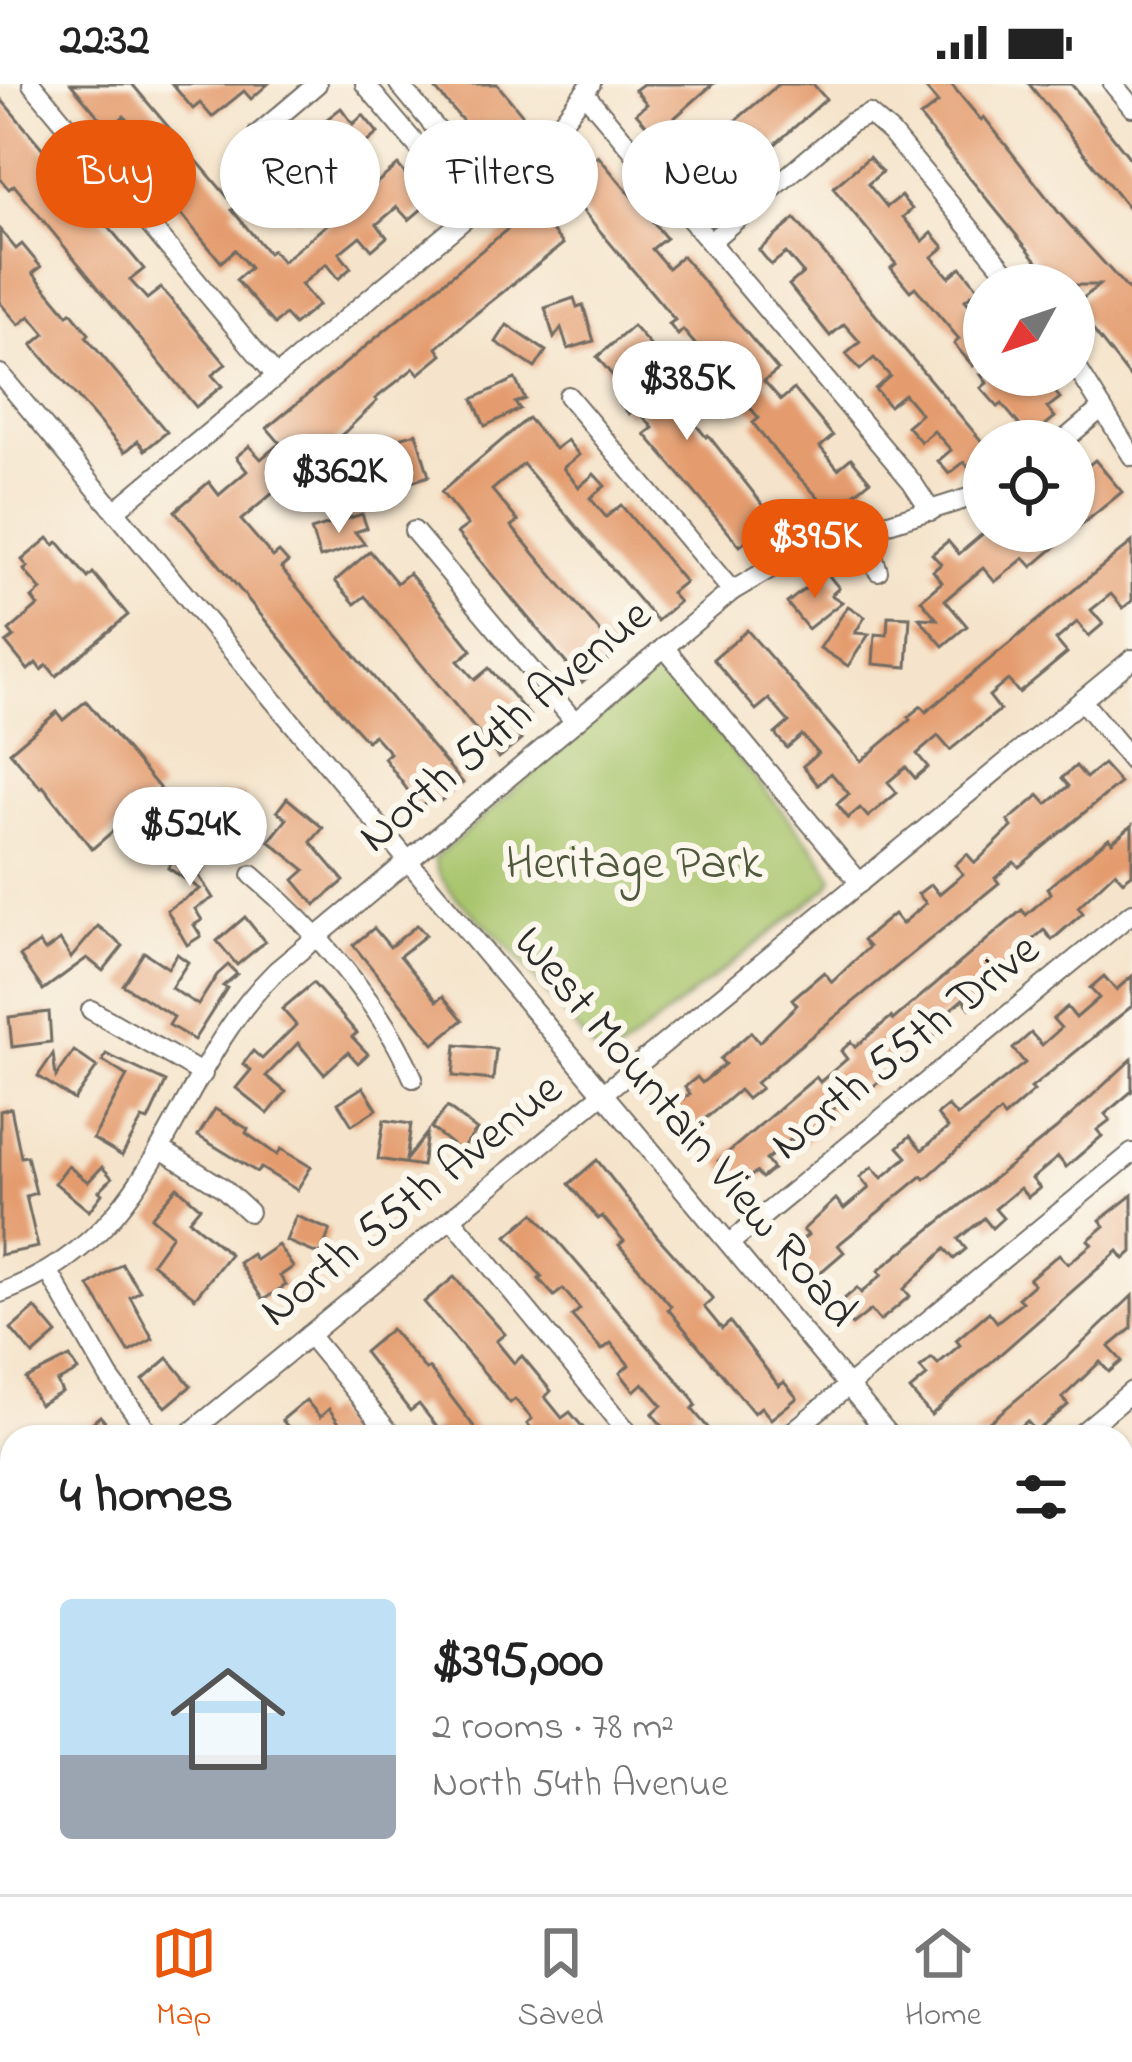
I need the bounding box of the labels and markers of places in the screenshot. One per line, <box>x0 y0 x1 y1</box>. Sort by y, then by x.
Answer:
pin: $385K <box>603 341 771 443</box>
pin: $362K <box>255 434 423 536</box>
pin: $395K <box>731 499 899 601</box>
pin: $524K <box>106 787 274 889</box>

